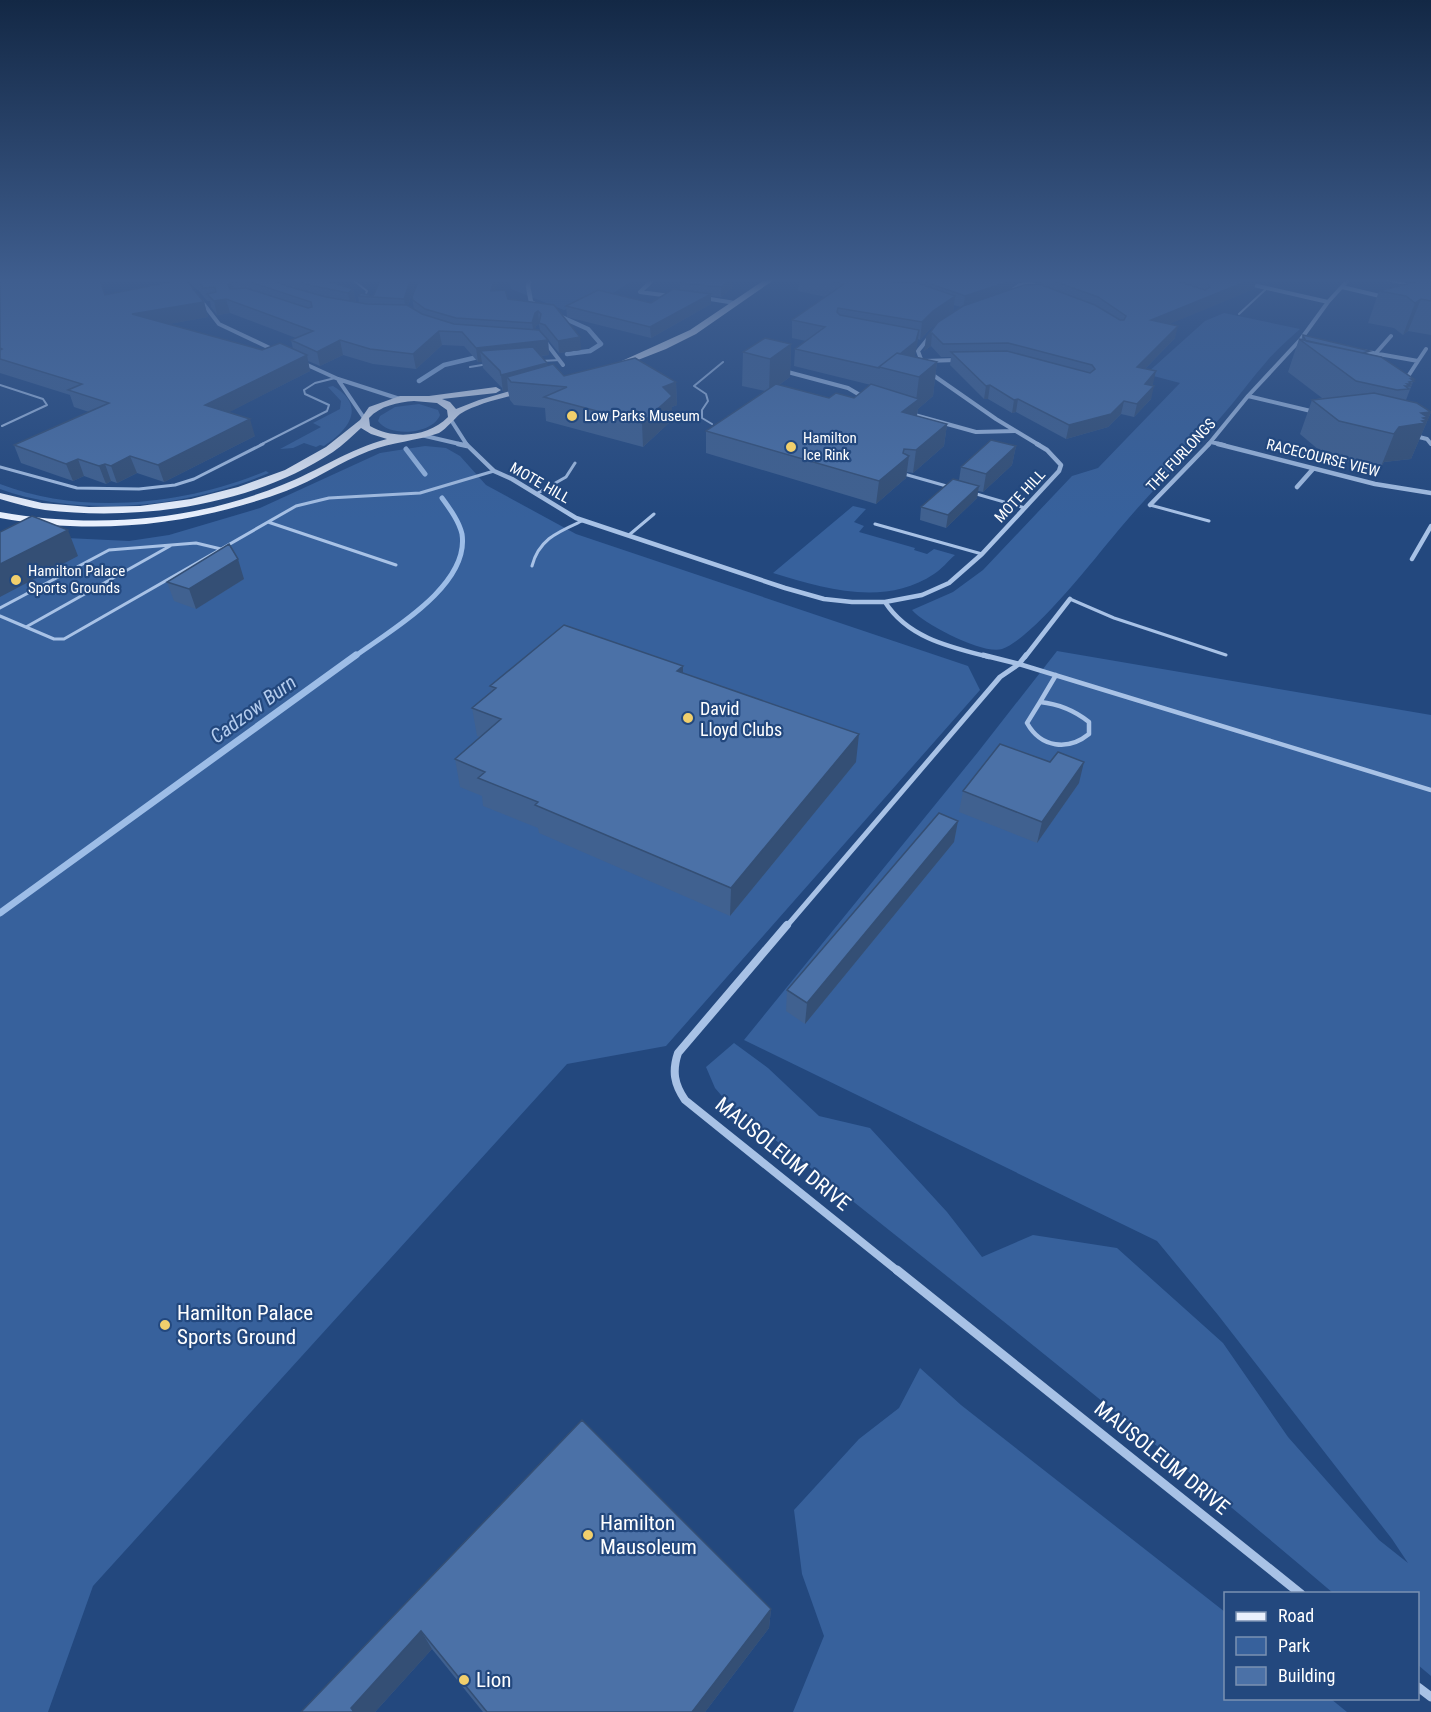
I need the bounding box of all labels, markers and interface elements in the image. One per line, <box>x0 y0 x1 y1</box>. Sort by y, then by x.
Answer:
place label: Low Parks Museum <box>584 407 700 425</box>
marker: Low Parks Museum <box>565 409 579 423</box>
street label: THE FURLONGS <box>1143 415 1220 495</box>
place label: Hamilton Ice Rink <box>803 429 857 464</box>
street label: RACECOURSE VIEW <box>1264 435 1382 481</box>
marker: Hamilton Ice Rink <box>784 440 798 454</box>
street label: MOTE HILL <box>507 459 573 507</box>
street label: MOTE HILL <box>991 466 1049 526</box>
place label: Hamilton Palace Sports Grounds <box>28 562 125 597</box>
marker: Hamilton Palace Sports Grounds <box>9 573 23 587</box>
water label: Cadzow Burn <box>205 670 301 748</box>
place label: David Lloyd Clubs <box>700 698 782 740</box>
marker: David Lloyd Clubs <box>681 711 695 725</box>
street label: MAUSOLEUM DRIVE <box>711 1092 855 1216</box>
place label: Hamilton Palace Sports Ground <box>177 1301 313 1349</box>
marker: Hamilton Palace Sports Ground <box>158 1318 172 1332</box>
street label: MAUSOLEUM DRIVE <box>1090 1396 1234 1520</box>
place label: Hamilton Mausoleum <box>600 1511 697 1559</box>
marker: Hamilton Mausoleum <box>581 1528 595 1542</box>
legend <box>1224 1592 1419 1700</box>
text: Road <box>1278 1605 1314 1626</box>
text: Park <box>1278 1635 1310 1656</box>
text: Building <box>1278 1665 1335 1686</box>
place label: Lion <box>476 1668 512 1692</box>
marker: Lion <box>457 1673 471 1687</box>

